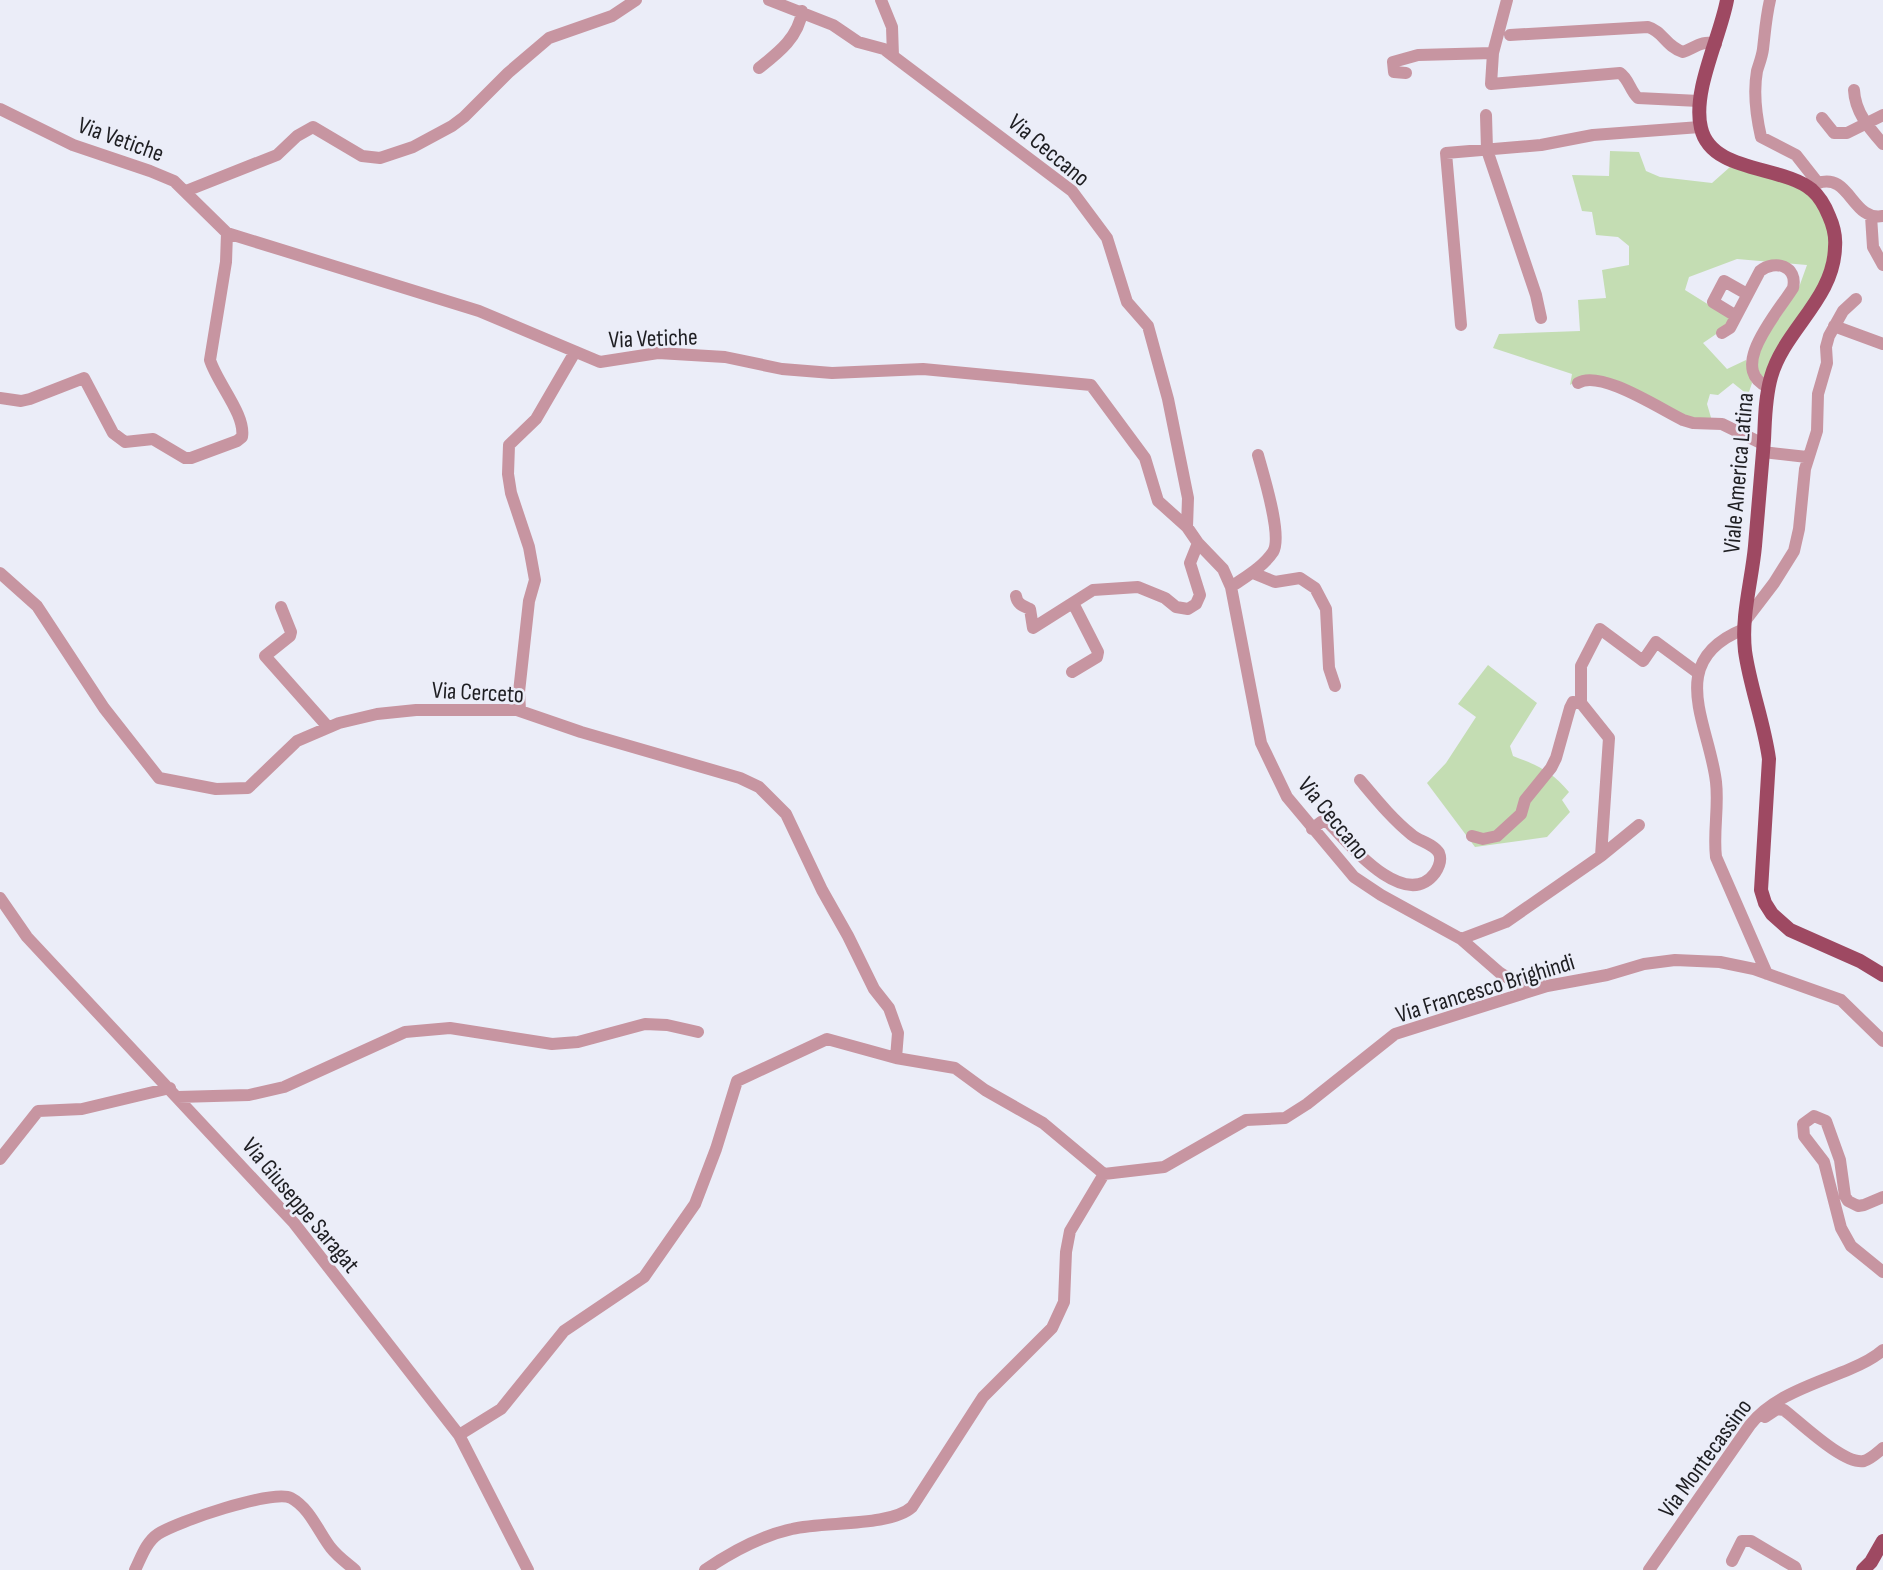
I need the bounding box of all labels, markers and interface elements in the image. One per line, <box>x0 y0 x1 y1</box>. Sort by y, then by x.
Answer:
street label: Via Ceccano <box>1002 108 1095 193</box>
street label: Via Vetiche <box>74 111 168 168</box>
street label: Via Vetiche <box>608 322 698 355</box>
street label: Viale America Latina <box>1717 391 1760 555</box>
street label: Via Cerceto <box>431 676 525 709</box>
street label: Via Ceccano <box>1292 771 1376 865</box>
street label: Via Francesco Brighindi <box>1392 947 1578 1029</box>
street label: Via Giuseppe Saragat <box>236 1132 366 1279</box>
street label: Via Montecassino <box>1653 1393 1758 1523</box>

